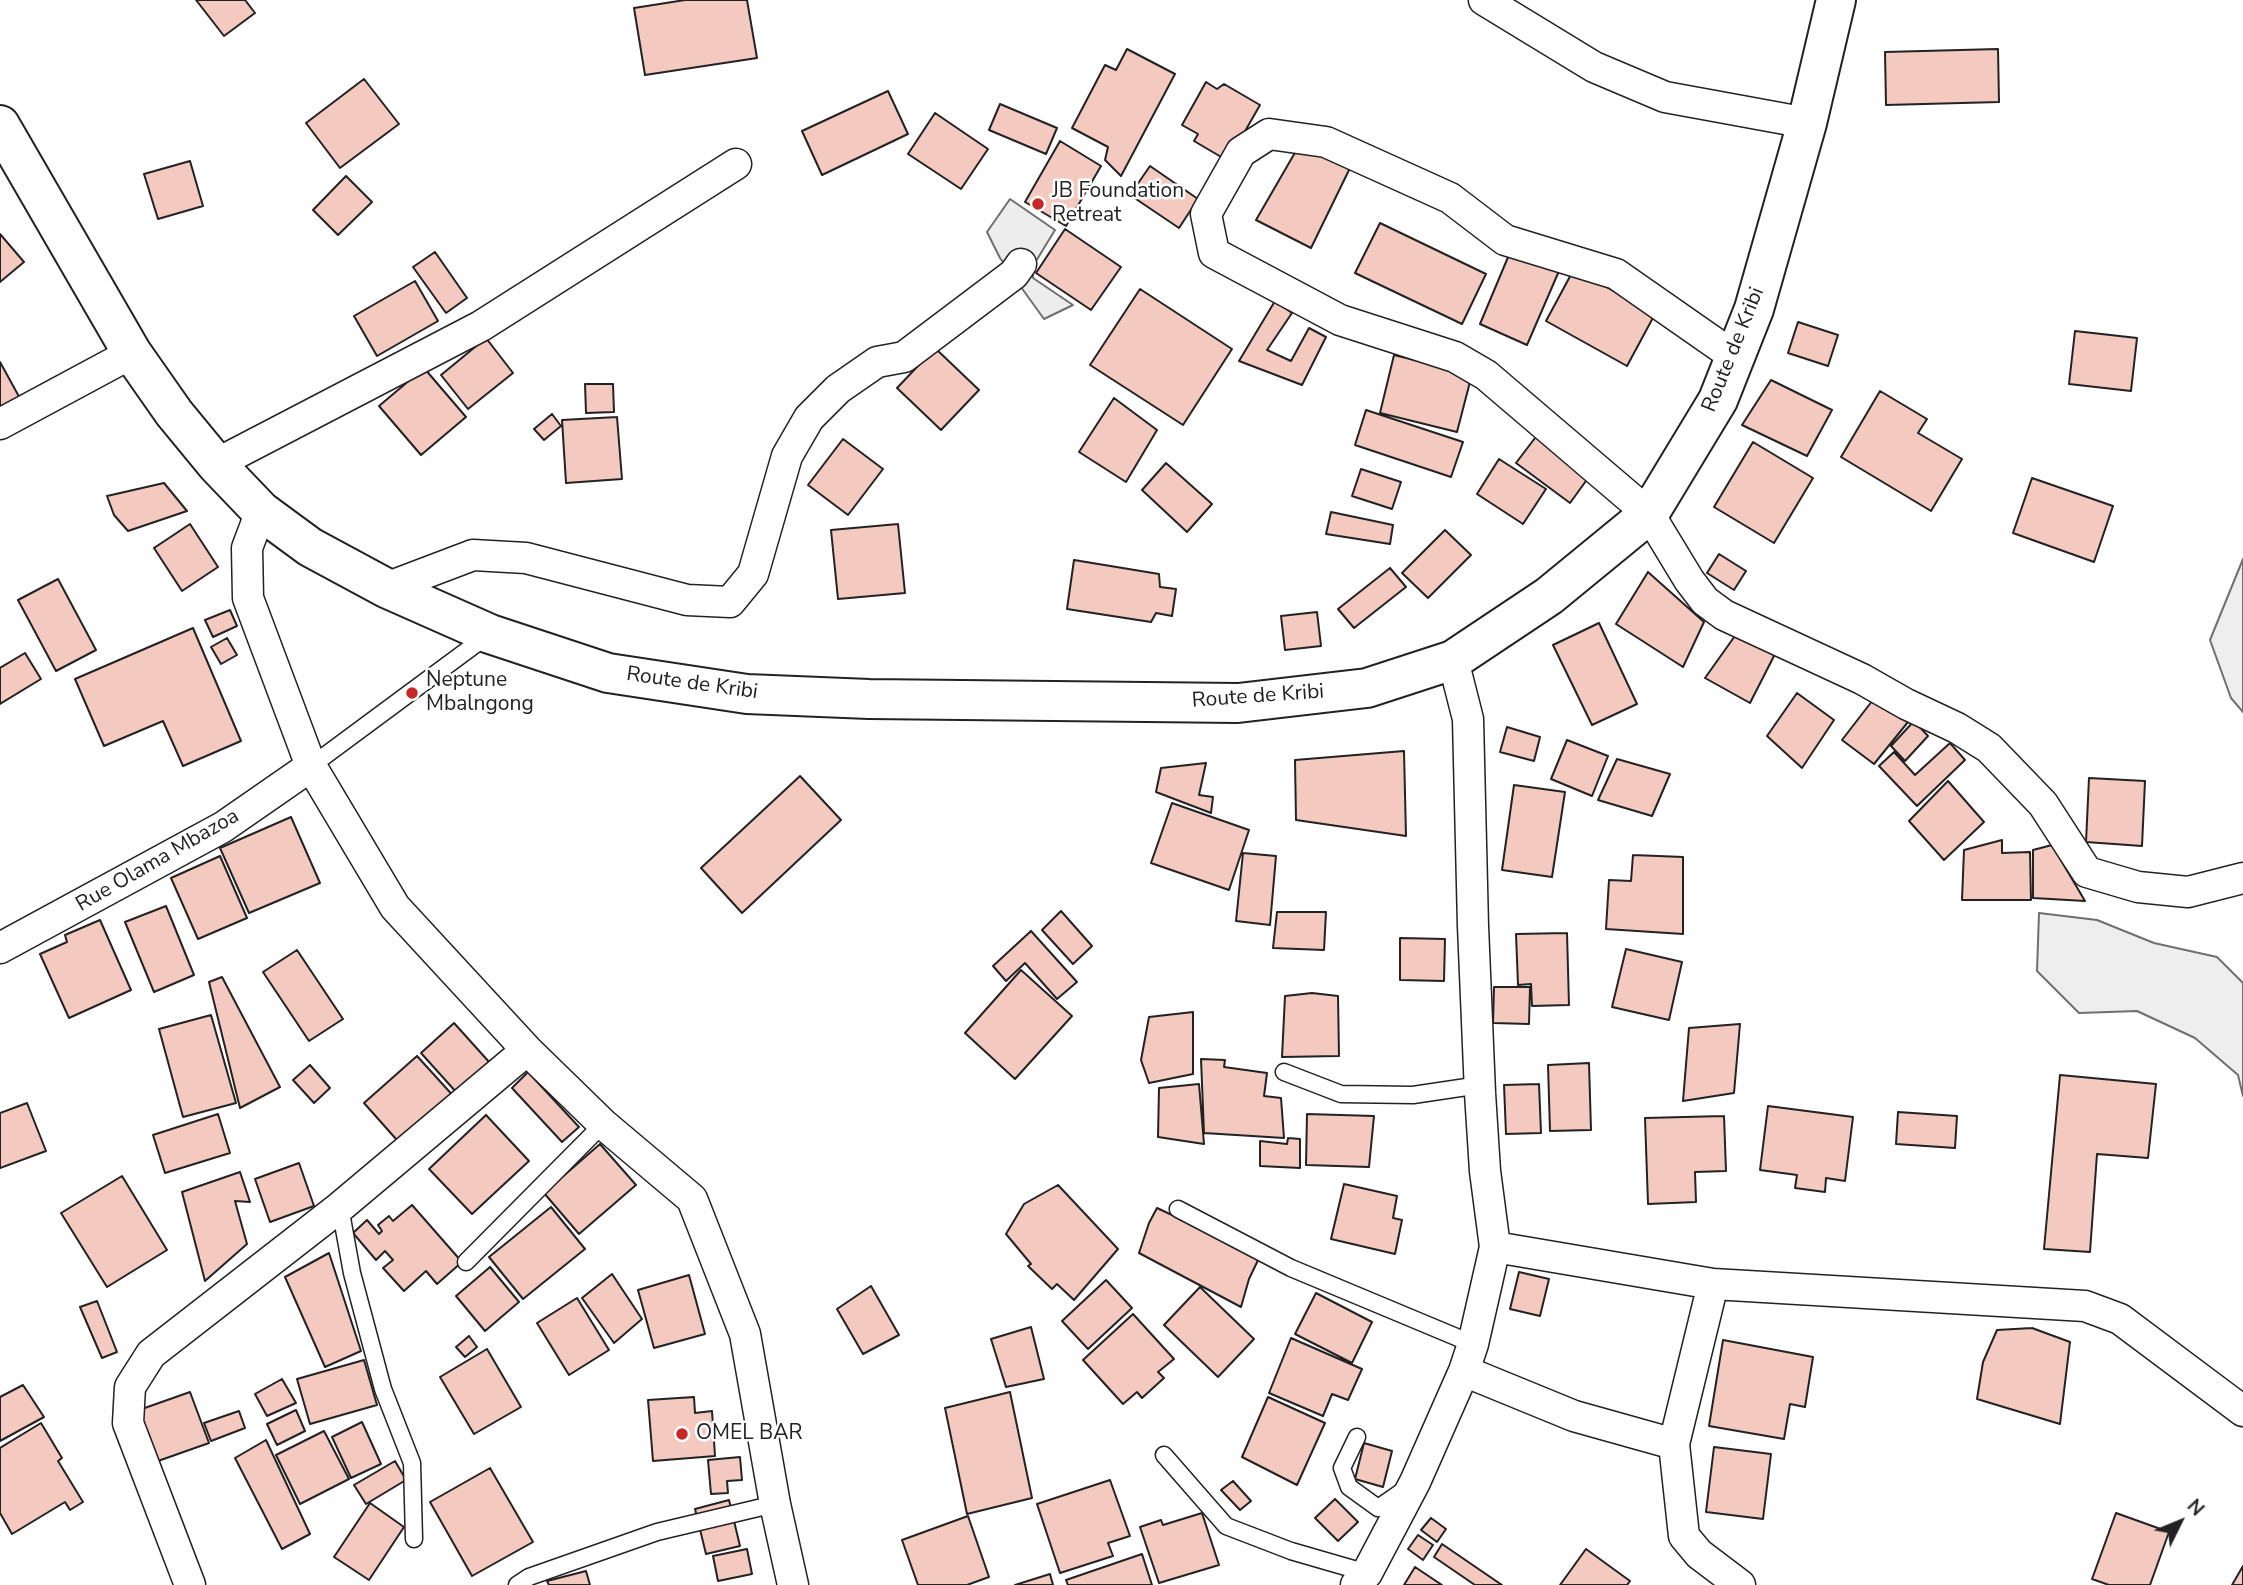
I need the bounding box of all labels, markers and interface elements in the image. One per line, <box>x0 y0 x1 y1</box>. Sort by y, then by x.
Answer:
place label: JB Foundation Retreat <box>1052 179 1184 229</box>
marker: JB Foundation Retreat <box>1030 196 1046 212</box>
street label: Route de Kribi <box>1697 284 1771 416</box>
street label: Route de Kribi <box>625 662 759 706</box>
place label: Neptune Mbalngong <box>426 668 534 718</box>
street label: Route de Kribi <box>1191 680 1325 714</box>
marker: Neptune Mbalngong <box>404 685 420 701</box>
street label: Rue Olama Mbazoa <box>72 804 244 918</box>
place label: OMEL BAR <box>696 1421 802 1447</box>
marker: OMEL BAR <box>674 1426 690 1442</box>
north arrow <box>2145 1487 2215 1557</box>
text: N <box>2181 1494 2210 1522</box>

